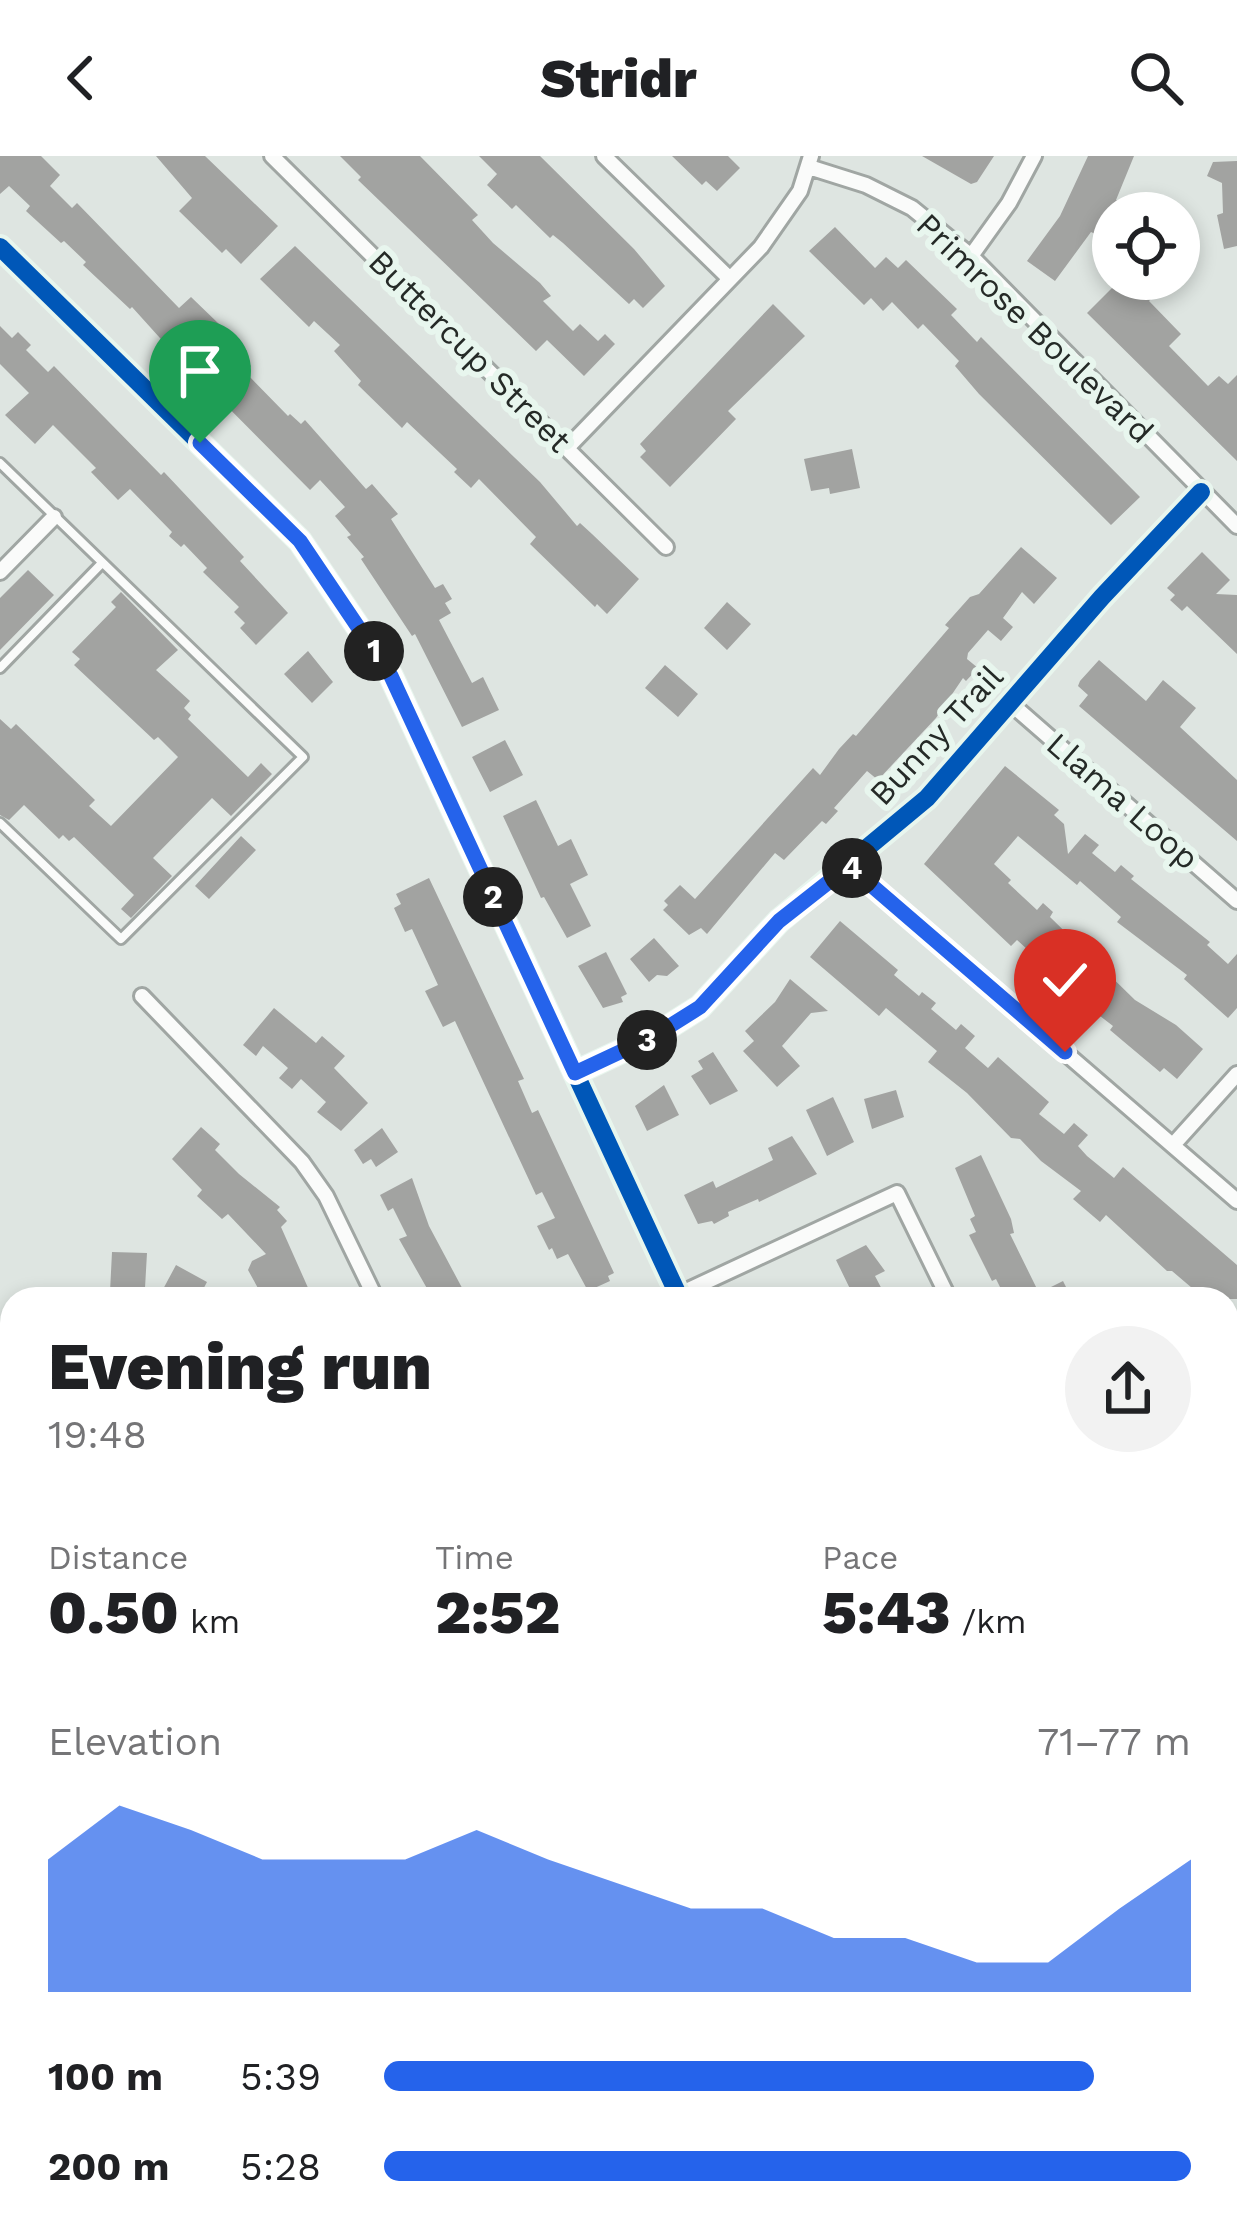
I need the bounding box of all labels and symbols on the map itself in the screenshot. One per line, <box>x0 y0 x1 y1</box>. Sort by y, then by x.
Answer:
street label: Primrose Boulevard <box>909 205 1161 451</box>
street label: Buttercup Street <box>361 242 579 460</box>
pin <box>149 320 251 443</box>
pin: 1 <box>344 621 404 681</box>
street label: Bunny Trail <box>861 657 1011 813</box>
street label: Llama Loop <box>1039 724 1207 878</box>
pin: 4 <box>822 838 882 898</box>
pin: 2 <box>463 867 523 927</box>
pin <box>1014 929 1116 1052</box>
pin: 3 <box>617 1010 677 1070</box>

